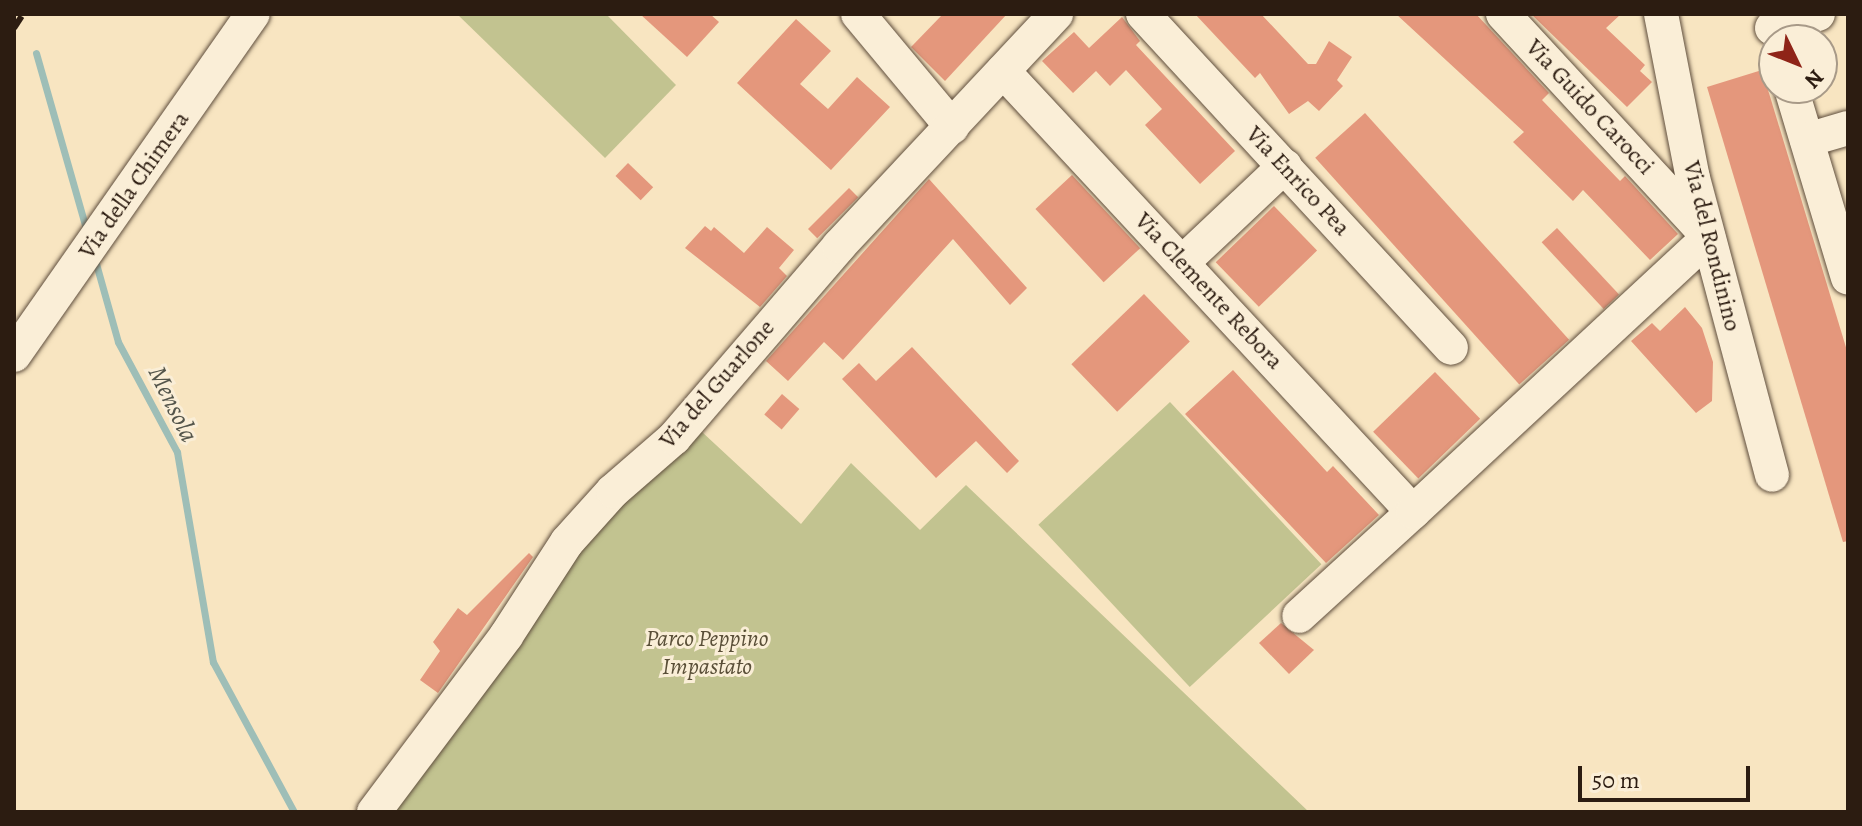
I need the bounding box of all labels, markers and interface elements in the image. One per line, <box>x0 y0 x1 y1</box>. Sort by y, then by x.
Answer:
north arrow <box>1758 24 1838 104</box>
street label: Via Guido Carocci <box>1520 33 1660 181</box>
text: N <box>1798 63 1831 95</box>
street label: Via della Chimera <box>73 106 195 264</box>
street label: Via Enrico Pea <box>1240 120 1356 242</box>
street label: Via del Rondinino <box>1677 158 1747 334</box>
street label: Via Clemente Rebora <box>1129 206 1289 376</box>
street label: Via del Guarlone <box>653 314 781 454</box>
water label: Mensola <box>141 361 205 447</box>
park label: Parco Peppino Impastato <box>646 625 768 681</box>
scale bar <box>1582 750 1754 800</box>
text: 50 m <box>1592 764 1640 796</box>

